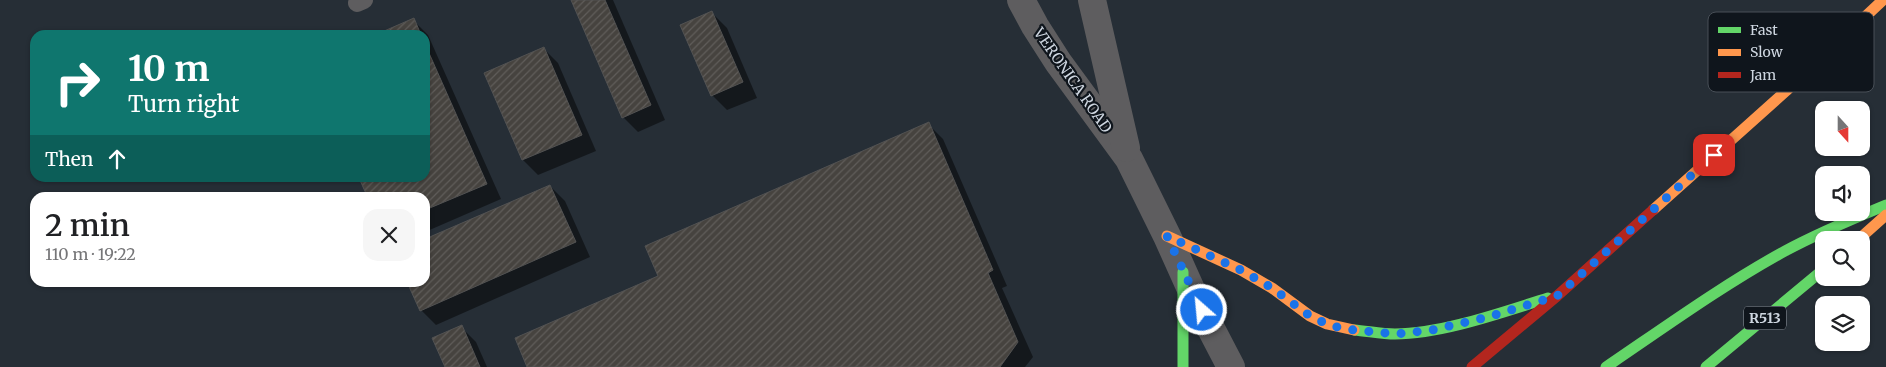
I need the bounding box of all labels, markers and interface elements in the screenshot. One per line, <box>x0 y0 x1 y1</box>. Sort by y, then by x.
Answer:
legend <box>1708 12 1874 92</box>
text: Fast <box>1750 21 1778 39</box>
street label: VERONICA ROAD <box>1029 23 1116 136</box>
text: Slow <box>1750 43 1783 61</box>
text: 10 m <box>128 47 209 91</box>
icon: right <box>45 50 110 115</box>
text: Jam <box>1749 66 1776 84</box>
text: Turn right <box>128 90 239 118</box>
north arrow <box>1815 101 1870 156</box>
map controls <box>1815 101 1870 351</box>
pin <box>1693 134 1735 176</box>
icon: arrive <box>1700 141 1728 169</box>
icon: ahead <box>103 145 131 173</box>
text: Then <box>45 147 93 171</box>
button: sound <box>1815 166 1870 221</box>
text: 2 min <box>45 206 130 244</box>
button: close <box>363 209 415 261</box>
button: search <box>1815 231 1870 286</box>
text: 110 m · 19:22 <box>45 244 136 264</box>
position arrow <box>1175 283 1227 335</box>
button: layers <box>1815 296 1870 351</box>
road number: R513 <box>1744 306 1786 330</box>

